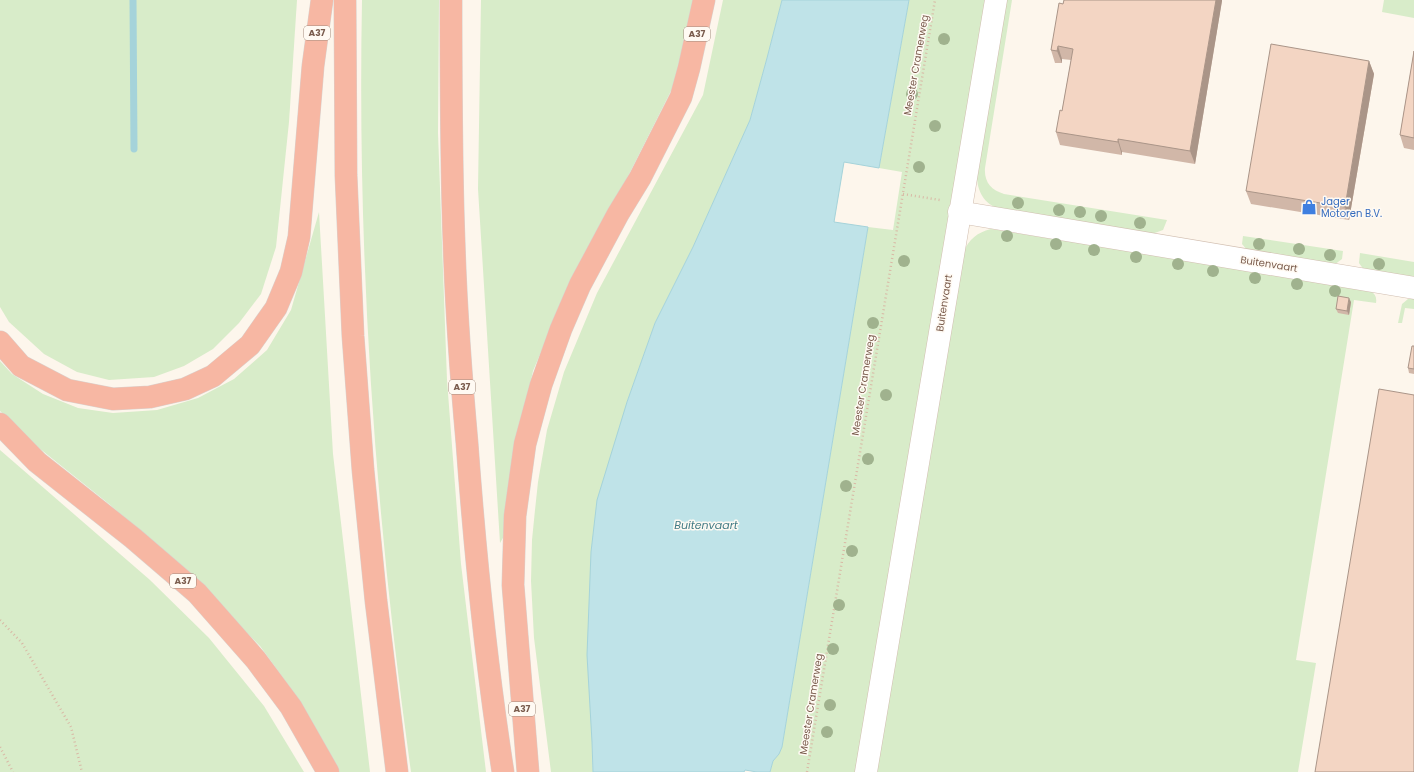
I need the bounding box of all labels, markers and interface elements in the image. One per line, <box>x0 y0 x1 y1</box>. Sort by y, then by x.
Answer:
street label: Meester Cramerweg <box>900 13 932 117</box>
road number: A37 <box>304 26 330 40</box>
road number: A37 <box>684 27 710 41</box>
place label: Jager Motoren B.V. <box>1321 194 1382 221</box>
shop icon: Jager Motoren B.V. <box>1300 198 1318 216</box>
street label: Buitenvaart <box>1239 252 1299 276</box>
street label: Buitenvaart <box>932 273 956 333</box>
street label: Meester Cramerweg <box>848 333 878 437</box>
road number: A37 <box>449 380 475 394</box>
water label: Buitenvaart <box>674 517 739 533</box>
road number: A37 <box>170 574 196 588</box>
street label: Meester Cramerweg <box>796 652 826 756</box>
road number: A37 <box>509 702 535 716</box>

